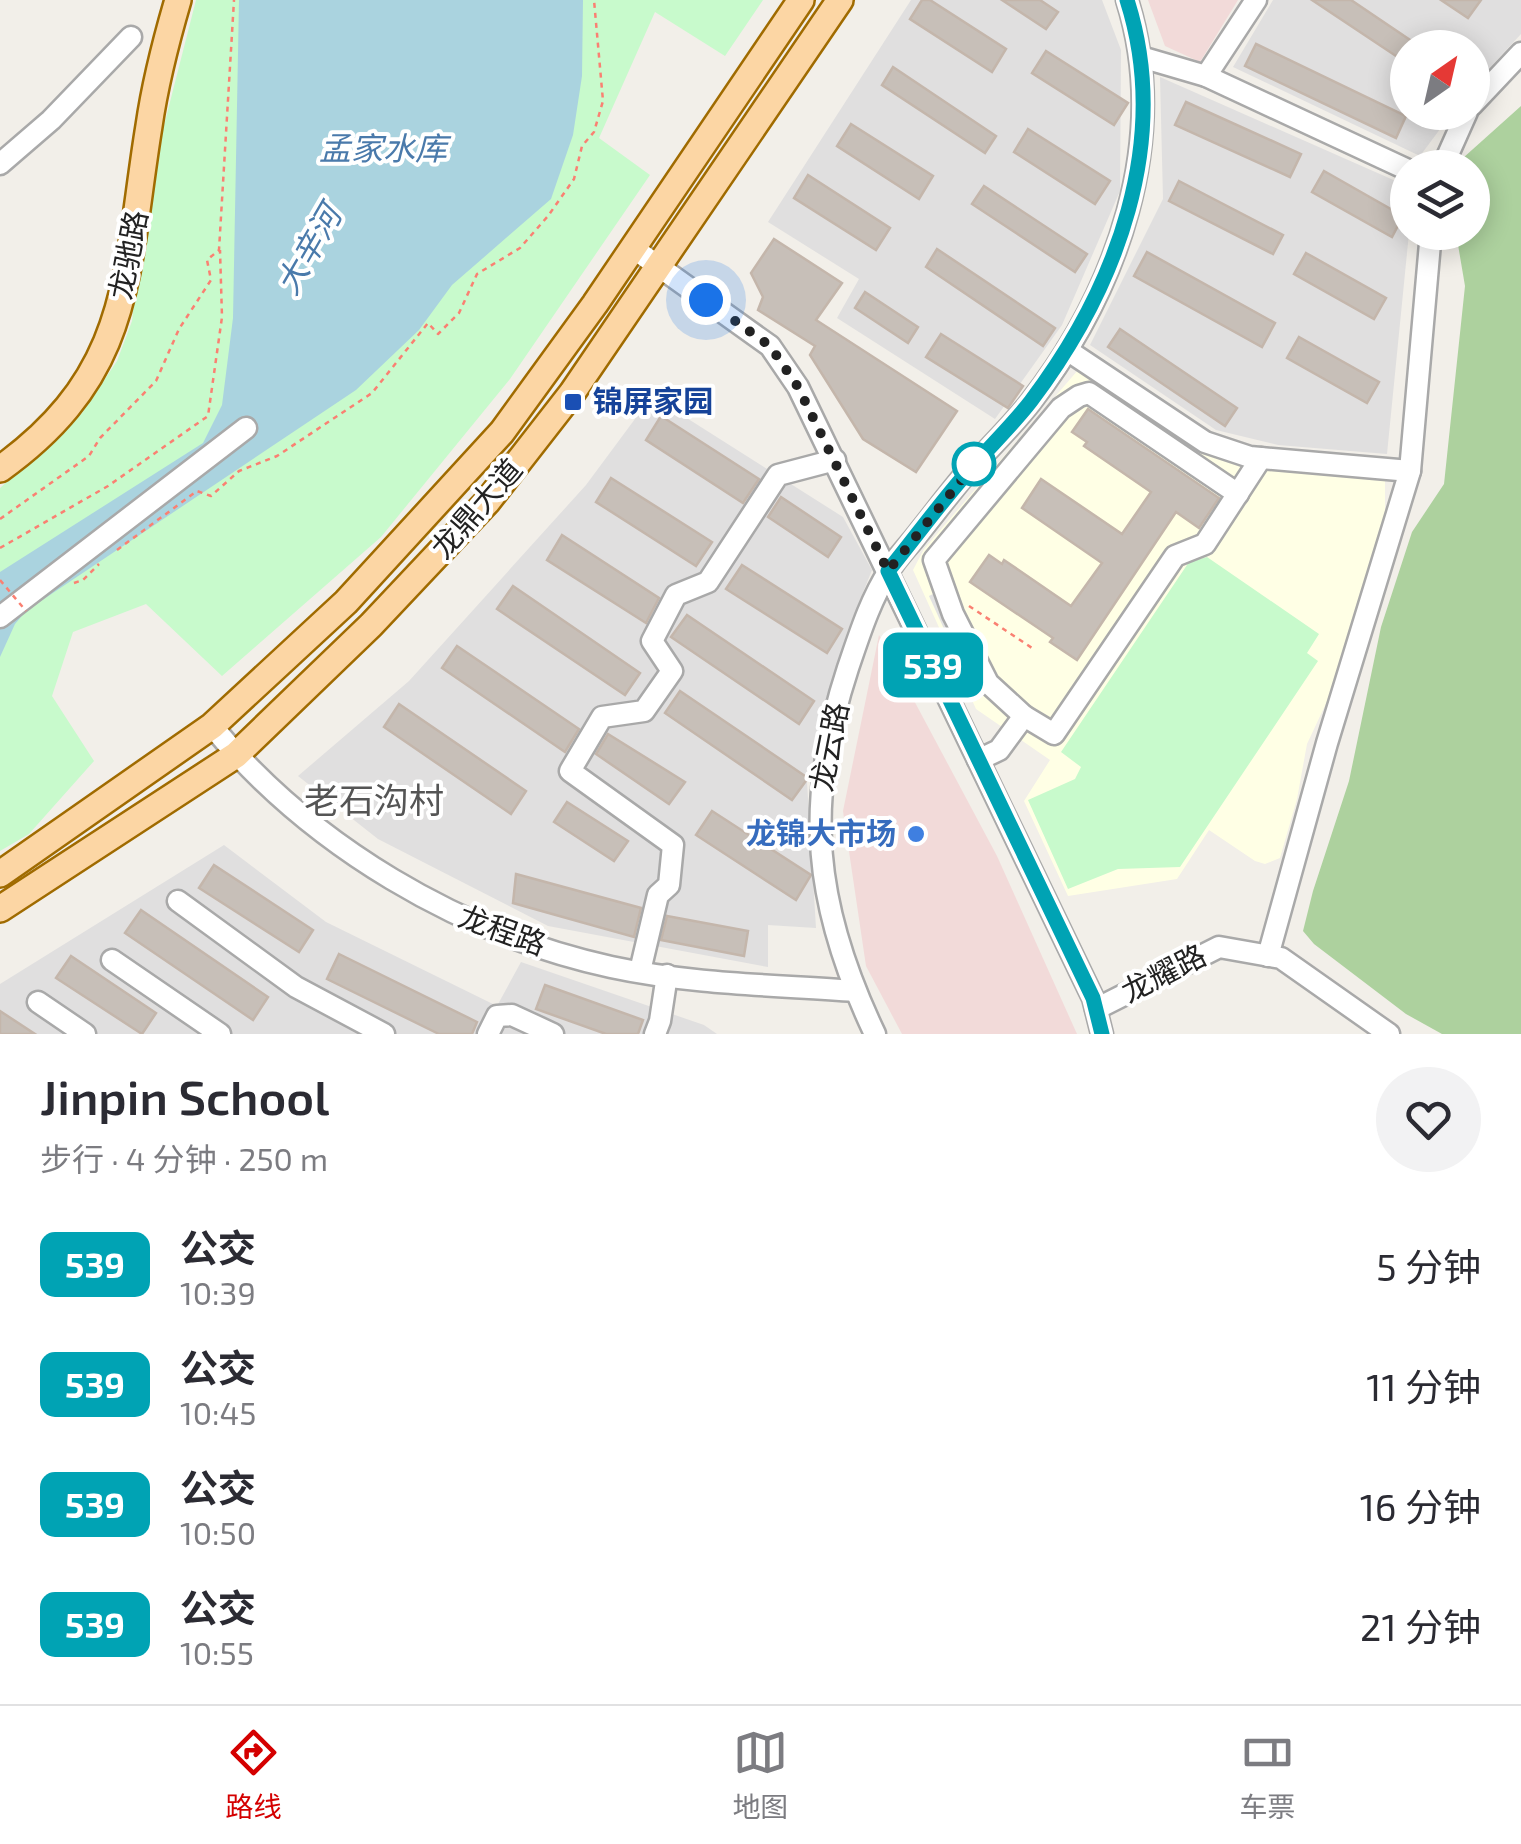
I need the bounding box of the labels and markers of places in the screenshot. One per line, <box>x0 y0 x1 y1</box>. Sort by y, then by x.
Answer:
place label: 锦屏家园 <box>593 382 713 418</box>
marker: 锦屏家园 <box>562 391 584 413</box>
unlabelled marker <box>953 443 995 485</box>
place label: 龙锦大市场 <box>746 814 896 850</box>
marker: 龙锦大市场 <box>905 823 927 845</box>

